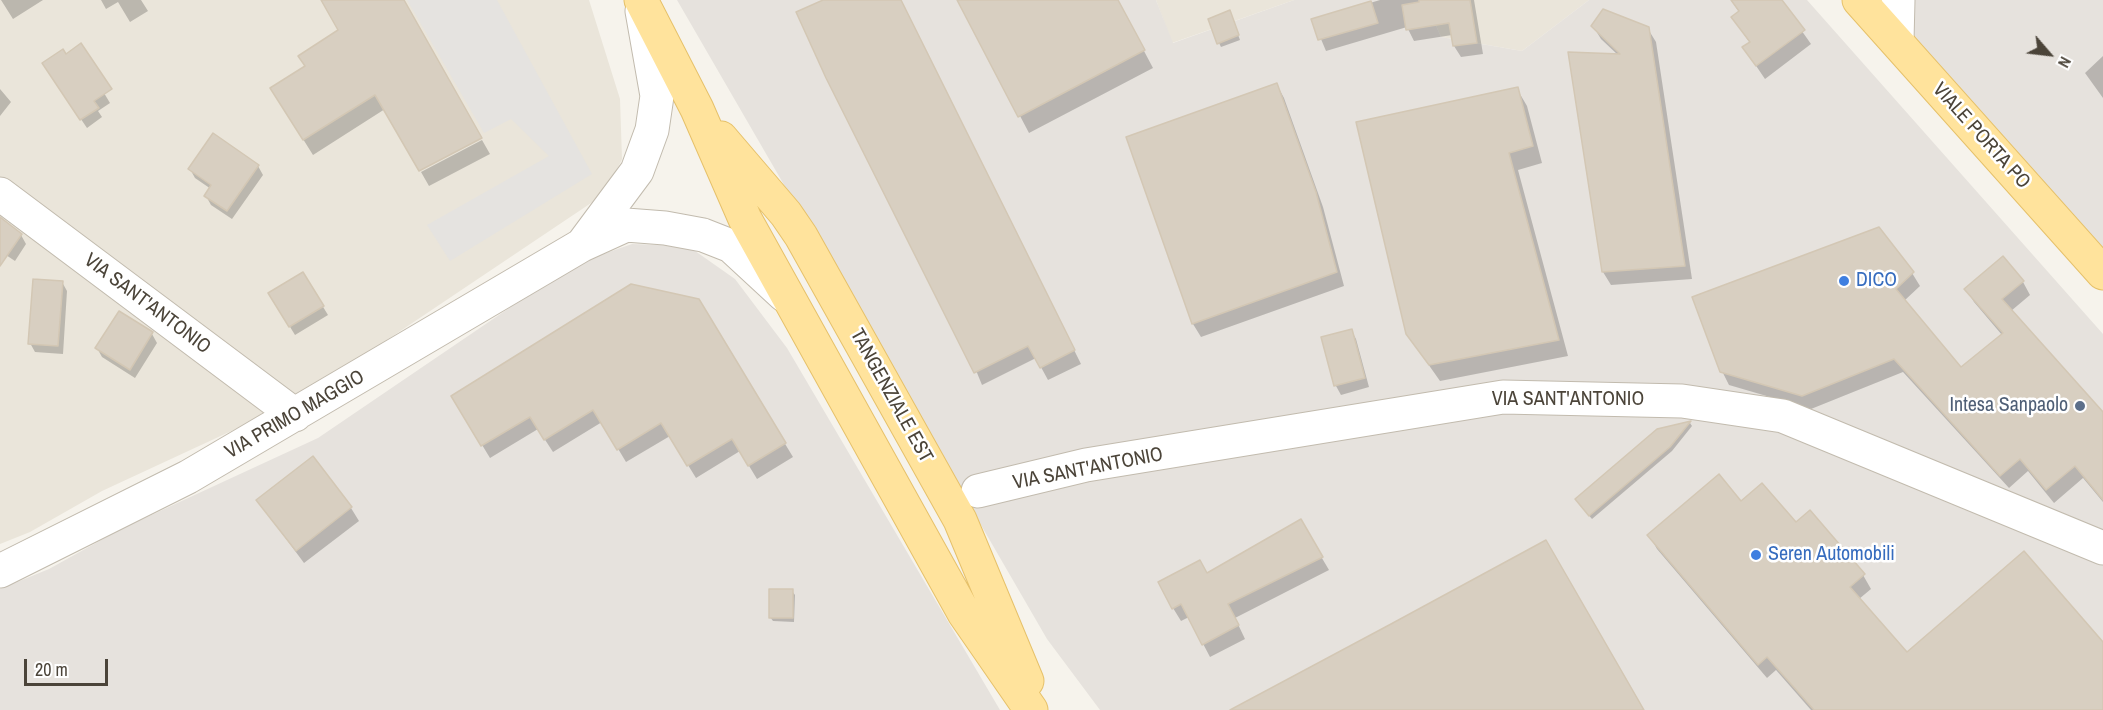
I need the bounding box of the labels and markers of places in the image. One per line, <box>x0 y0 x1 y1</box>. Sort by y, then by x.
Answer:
place label: DICO <box>1856 269 1897 293</box>
marker: DICO <box>1837 274 1851 288</box>
place label: Intesa Sanpaolo <box>1949 394 2068 418</box>
marker: Intesa Sanpaolo <box>2073 399 2087 413</box>
place label: Seren Automobili <box>1768 543 1895 567</box>
marker: Seren Automobili <box>1749 548 1763 562</box>

